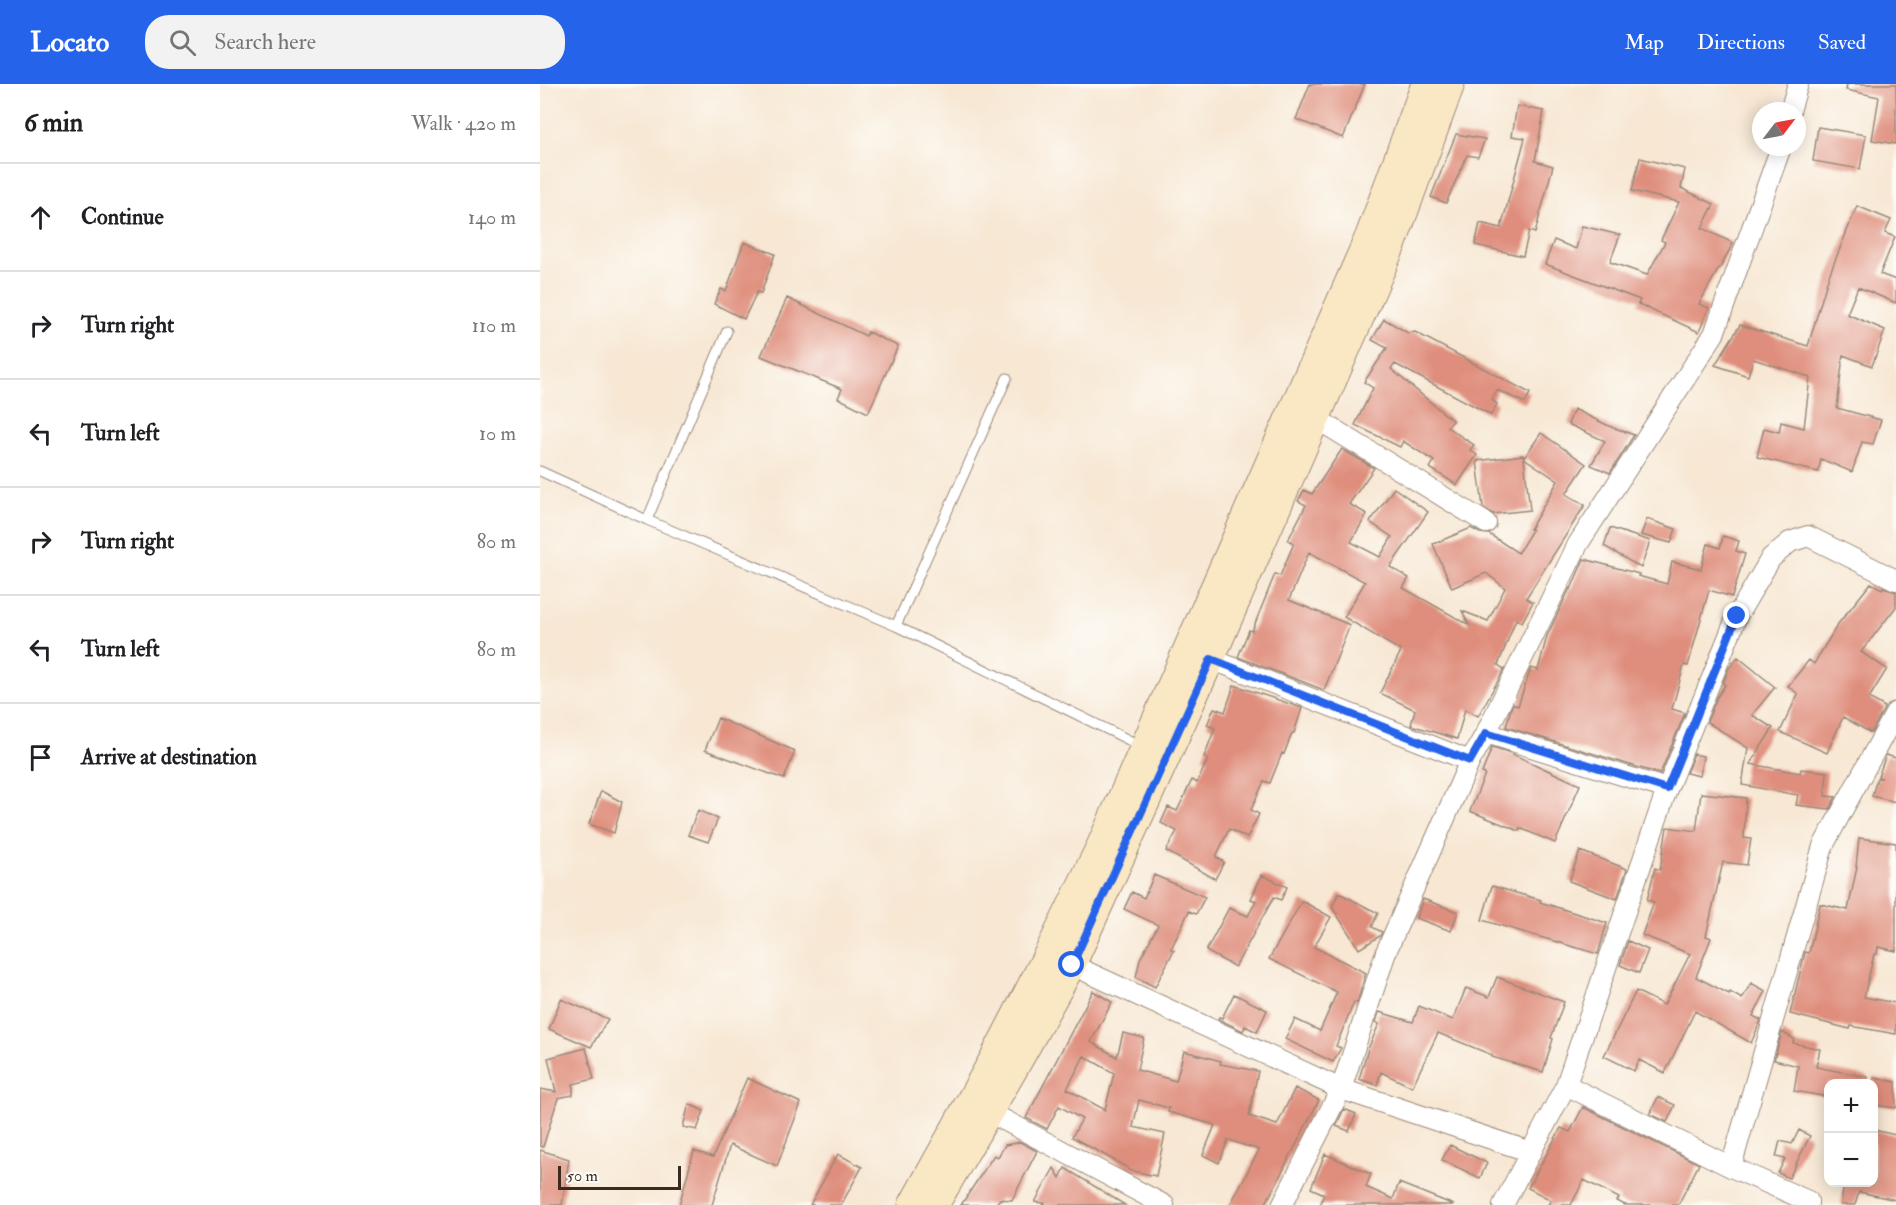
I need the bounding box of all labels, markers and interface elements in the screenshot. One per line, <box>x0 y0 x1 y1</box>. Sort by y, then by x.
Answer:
search box <box>145 15 565 69</box>
text: Locato <box>30 25 109 60</box>
icon: search <box>166 26 199 59</box>
text: Search here <box>214 28 316 56</box>
text: Map <box>1624 29 1664 56</box>
text: Directions <box>1697 29 1785 56</box>
text: Saved <box>1818 29 1866 56</box>
north arrow <box>1752 102 1806 156</box>
text: 6 min <box>24 107 83 139</box>
text: Walk · 420 m <box>411 111 516 136</box>
icon: ahead <box>24 201 57 234</box>
text: Continue <box>81 203 164 231</box>
text: 140 m <box>468 205 516 230</box>
icon: right <box>24 309 57 342</box>
text: Turn right <box>81 311 174 339</box>
text: 110 m <box>472 313 516 338</box>
icon: left <box>24 417 57 450</box>
text: Turn left <box>81 419 160 447</box>
text: 10 m <box>479 421 516 446</box>
icon: right <box>24 525 57 558</box>
text: Turn right <box>81 527 174 555</box>
text: 80 m <box>477 529 516 554</box>
route end <box>1723 602 1749 628</box>
icon: left <box>24 633 57 666</box>
text: Turn left <box>81 635 160 663</box>
text: 80 m <box>477 637 516 662</box>
icon: arrive <box>24 741 57 774</box>
text: Arrive at destination <box>81 743 257 771</box>
route start <box>1058 951 1084 977</box>
map controls <box>1824 1079 1878 1187</box>
button: + <box>1824 1079 1878 1133</box>
button: − <box>1824 1133 1878 1187</box>
scale bar <box>558 1163 681 1190</box>
text: 50 m <box>567 1166 598 1186</box>

